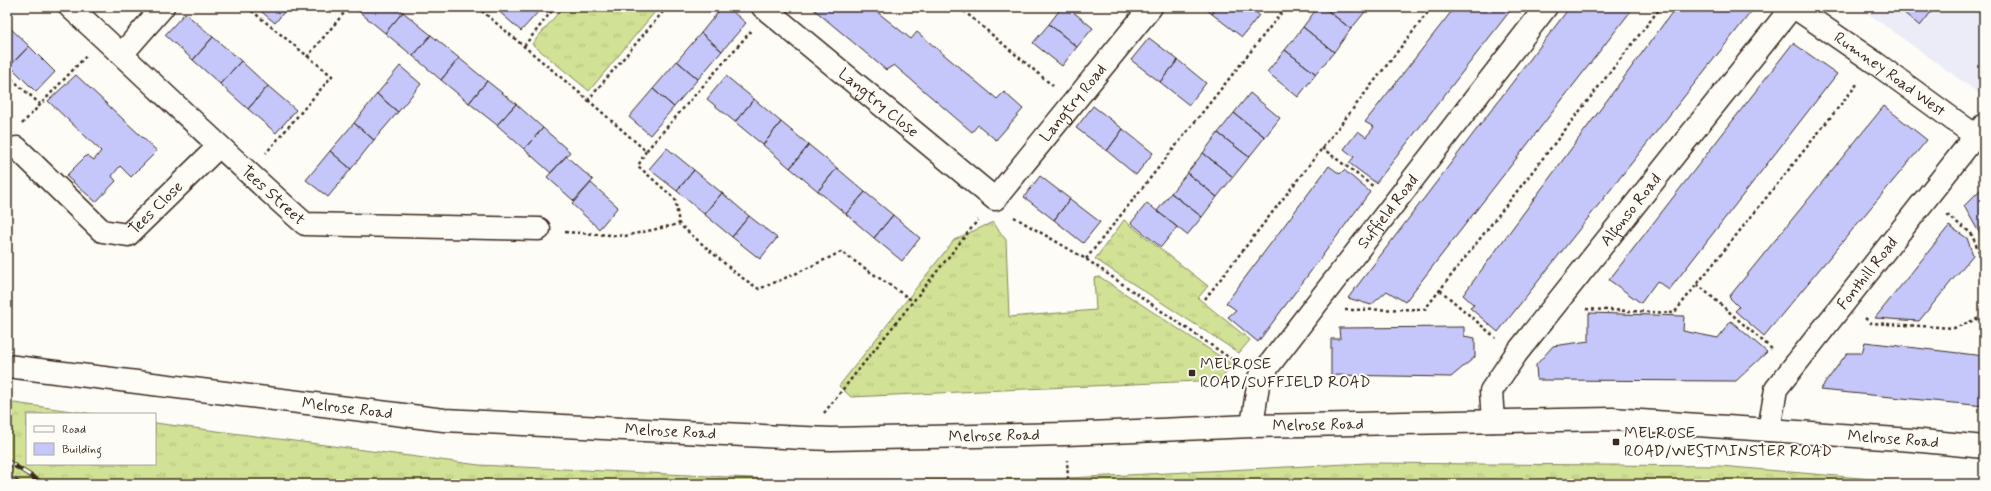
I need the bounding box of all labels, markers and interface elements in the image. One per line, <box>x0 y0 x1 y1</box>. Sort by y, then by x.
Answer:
street label: Rumney Road West <box>1830 27 1950 121</box>
street label: Langtry Road <box>1035 59 1111 146</box>
street label: Langtry Close <box>834 63 923 142</box>
street label: Tees Street <box>237 161 310 230</box>
street label: Alfonso Road <box>1595 169 1666 250</box>
street label: Suffield Road <box>1352 170 1423 253</box>
street label: Tees Close <box>124 176 188 239</box>
street label: Fonthill Road <box>1832 233 1902 314</box>
place label: MELROSE ROAD/SUFFIELD ROAD <box>1200 354 1370 393</box>
marker: MELROSE ROAD/SUFFIELD ROAD <box>1187 368 1197 378</box>
street label: Melrose Road <box>301 392 394 424</box>
legend <box>26 413 156 465</box>
street label: Melrose Road <box>1272 413 1364 436</box>
street label: Melrose Road <box>624 419 717 444</box>
text: Road <box>62 422 86 438</box>
place label: MELROSE ROAD/WESTMINSTER ROAD <box>1624 423 1832 462</box>
street label: Melrose Road <box>948 424 1040 447</box>
street label: Melrose Road <box>1847 425 1940 453</box>
marker: MELROSE ROAD/WESTMINSTER ROAD <box>1611 437 1621 447</box>
text: Building <box>62 442 102 459</box>

